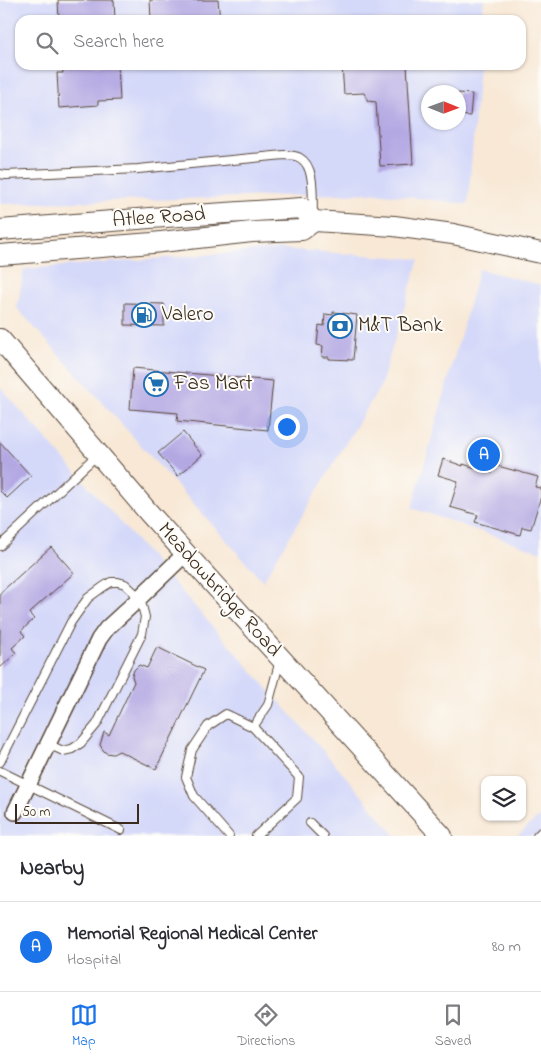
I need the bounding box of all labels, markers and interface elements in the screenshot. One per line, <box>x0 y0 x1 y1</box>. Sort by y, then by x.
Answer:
search box <box>15 15 526 70</box>
icon: search <box>33 29 61 57</box>
text: Search here <box>73 29 164 56</box>
north arrow <box>421 85 466 130</box>
street label: Atlee Road <box>111 200 207 236</box>
place label: Valero <box>161 300 214 330</box>
fuel station icon: Valero <box>131 302 157 328</box>
place label: M&T Bank <box>358 311 443 341</box>
bank icon: M&T Bank <box>327 313 353 339</box>
place label: Fas Mart <box>173 369 253 399</box>
supermarket icon: Fas Mart <box>143 371 169 397</box>
your location <box>274 414 300 440</box>
pin: A <box>468 436 500 474</box>
street label: Meadowbridge Road <box>149 516 288 666</box>
map controls <box>481 776 526 821</box>
button: layers <box>481 776 526 821</box>
scale bar <box>15 801 139 824</box>
text: 50 m <box>22 802 50 823</box>
text: Nearby <box>20 854 84 884</box>
text: Memorial Regional Medical Center <box>67 921 318 948</box>
text: A <box>31 935 41 959</box>
text: 80 m <box>492 935 521 959</box>
text: Hospital <box>67 948 121 972</box>
tab: Map <box>70 1001 98 1052</box>
tab: Directions <box>237 1001 295 1052</box>
tab: Saved <box>435 1001 471 1052</box>

